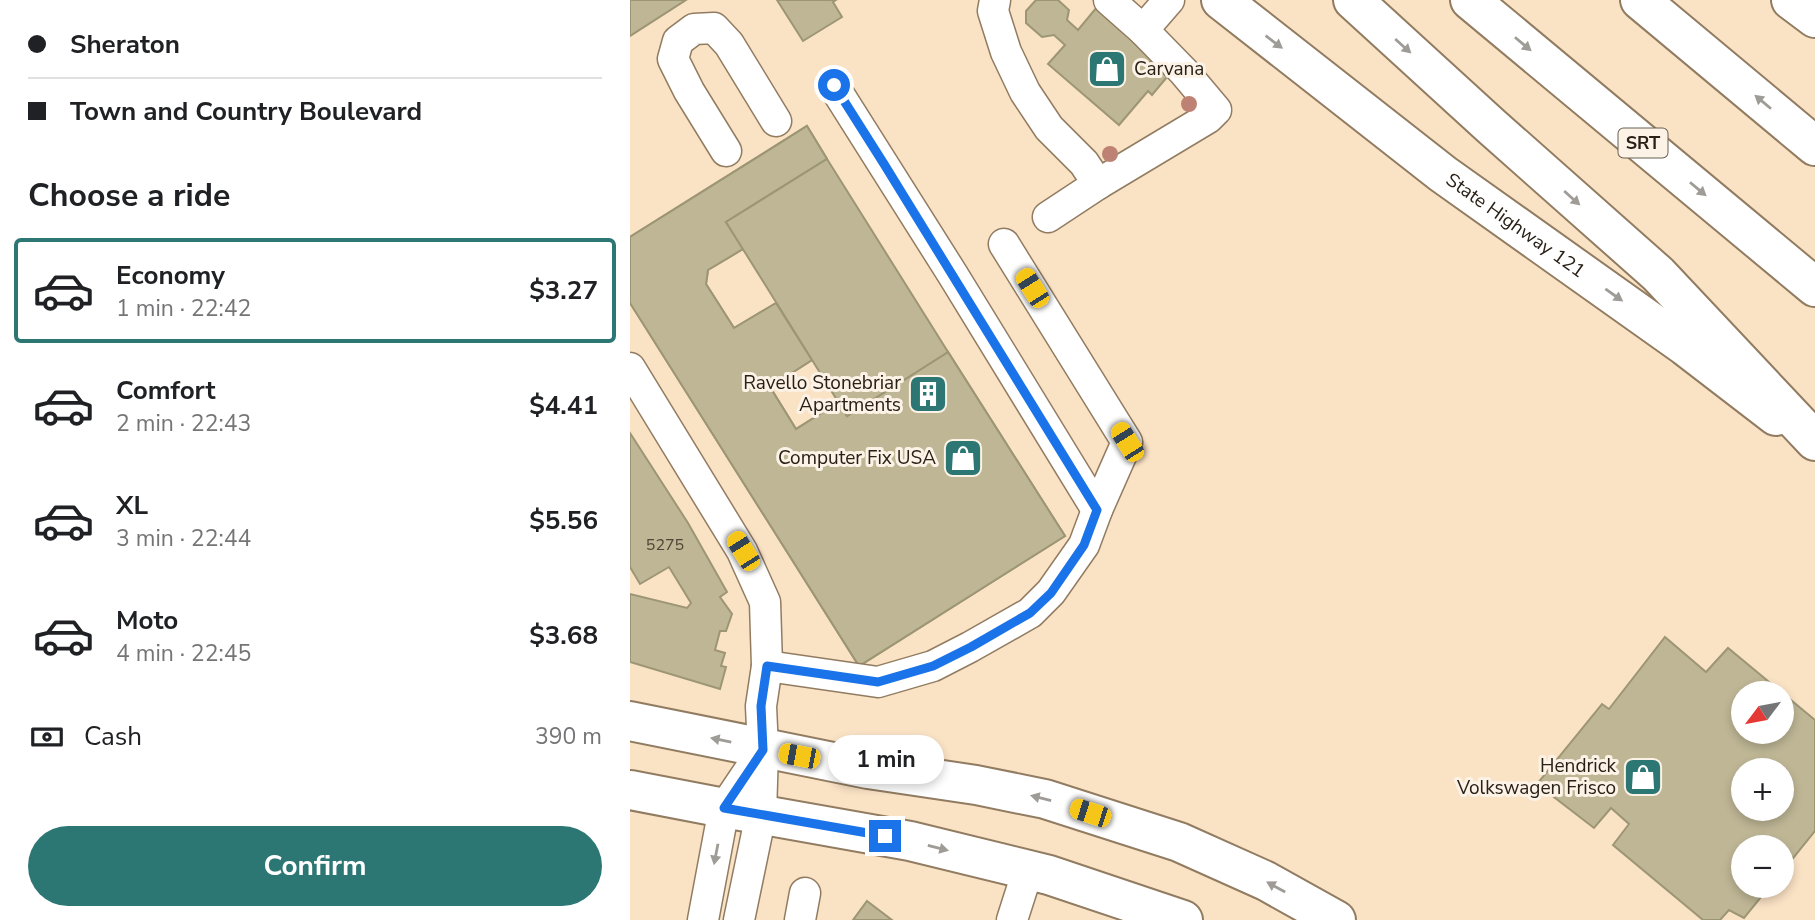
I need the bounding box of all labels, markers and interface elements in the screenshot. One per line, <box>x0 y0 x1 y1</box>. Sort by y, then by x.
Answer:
text: Sheraton <box>70 27 180 62</box>
one-way arrow <box>1265 35 1283 49</box>
one-way arrow <box>1513 36 1531 51</box>
one-way arrow <box>1394 38 1412 54</box>
shop icon: Carvana <box>1086 48 1128 90</box>
place label: Carvana <box>1134 56 1204 82</box>
route start <box>818 69 850 101</box>
text: Town and Country Boulevard <box>70 94 422 129</box>
one-way arrow <box>1754 95 1771 110</box>
road number: SRT <box>1618 128 1668 158</box>
street label: State Highway 121 <box>1441 167 1590 284</box>
text: Choose a ride <box>28 174 230 217</box>
one-way arrow <box>1689 181 1706 196</box>
one-way arrow <box>1564 190 1581 205</box>
text: Economy <box>116 258 225 293</box>
icon: car <box>32 259 95 322</box>
car <box>1012 265 1053 311</box>
text: $3.27 <box>529 273 598 308</box>
one-way arrow <box>1605 288 1623 302</box>
text: 1 min · 22:42 <box>116 293 251 324</box>
place label: Ravello Stonebriar Apartments <box>743 370 901 418</box>
text: Comfort <box>116 373 216 408</box>
building icon: Ravello Stonebriar Apartments <box>907 373 949 415</box>
icon: car <box>32 374 95 437</box>
text: $4.41 <box>529 388 598 423</box>
text: 2 min · 22:43 <box>116 408 251 439</box>
car <box>1107 419 1148 465</box>
shop icon: Computer Fix USA <box>942 437 984 479</box>
place label: Computer Fix USA <box>778 445 936 471</box>
text: XL <box>116 488 148 523</box>
icon: car <box>32 489 95 552</box>
text: $5.56 <box>529 503 598 538</box>
text: 3 min · 22:44 <box>116 523 251 554</box>
car <box>723 528 764 574</box>
house number: 5275 <box>646 534 684 556</box>
text: Moto <box>116 603 178 638</box>
icon: car <box>32 604 95 667</box>
text: $3.68 <box>529 618 598 653</box>
text: 4 min · 22:45 <box>116 638 251 669</box>
north arrow <box>1731 681 1794 744</box>
map controls <box>1731 681 1794 898</box>
icon: cash <box>28 718 66 756</box>
text: Cash <box>84 719 142 754</box>
text: 390 m <box>535 721 602 752</box>
callout: 1 min <box>827 734 943 784</box>
one-way arrow <box>710 735 732 746</box>
car <box>777 742 822 770</box>
text: 1 min <box>856 744 916 775</box>
place label: Hendrick Volkswagen Frisco <box>1456 753 1616 801</box>
shop icon: Hendrick Volkswagen Frisco <box>1622 756 1664 798</box>
button: + <box>1731 758 1794 821</box>
one-way arrow <box>1030 793 1052 804</box>
car <box>1067 797 1114 829</box>
route end <box>869 820 901 852</box>
button: Confirm <box>28 826 602 906</box>
button: − <box>1731 835 1794 898</box>
one-way arrow <box>710 843 721 865</box>
one-way arrow <box>927 843 949 854</box>
one-way arrow <box>1267 881 1286 893</box>

